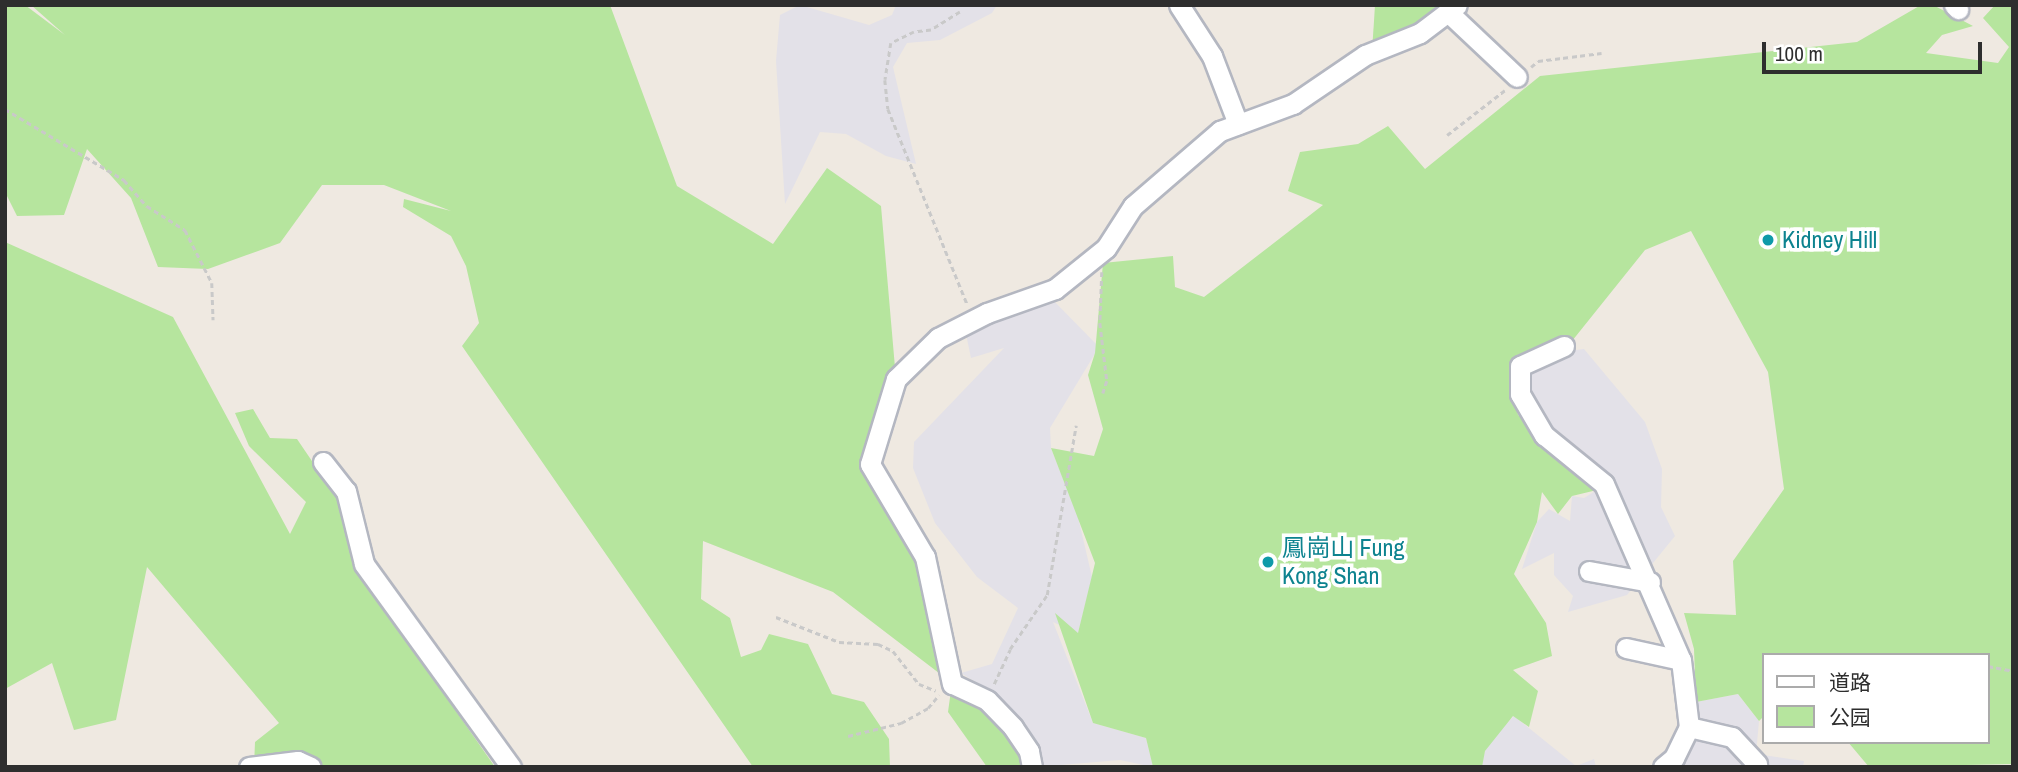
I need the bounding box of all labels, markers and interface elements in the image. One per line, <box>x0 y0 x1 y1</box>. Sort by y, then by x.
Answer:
scale bar <box>1766 28 1986 72</box>
text: 100 m <box>1775 39 1823 68</box>
place label: Kidney Hill <box>1782 226 1877 254</box>
marker: Kidney Hill <box>1760 232 1776 248</box>
place label: 鳳崗山 Fung Kong Shan <box>1282 534 1404 590</box>
marker: 鳳崗山 Fung Kong Shan <box>1260 554 1276 570</box>
legend <box>1762 653 1990 744</box>
text: 道路 <box>1829 668 1871 697</box>
text: 公园 <box>1829 703 1871 732</box>

